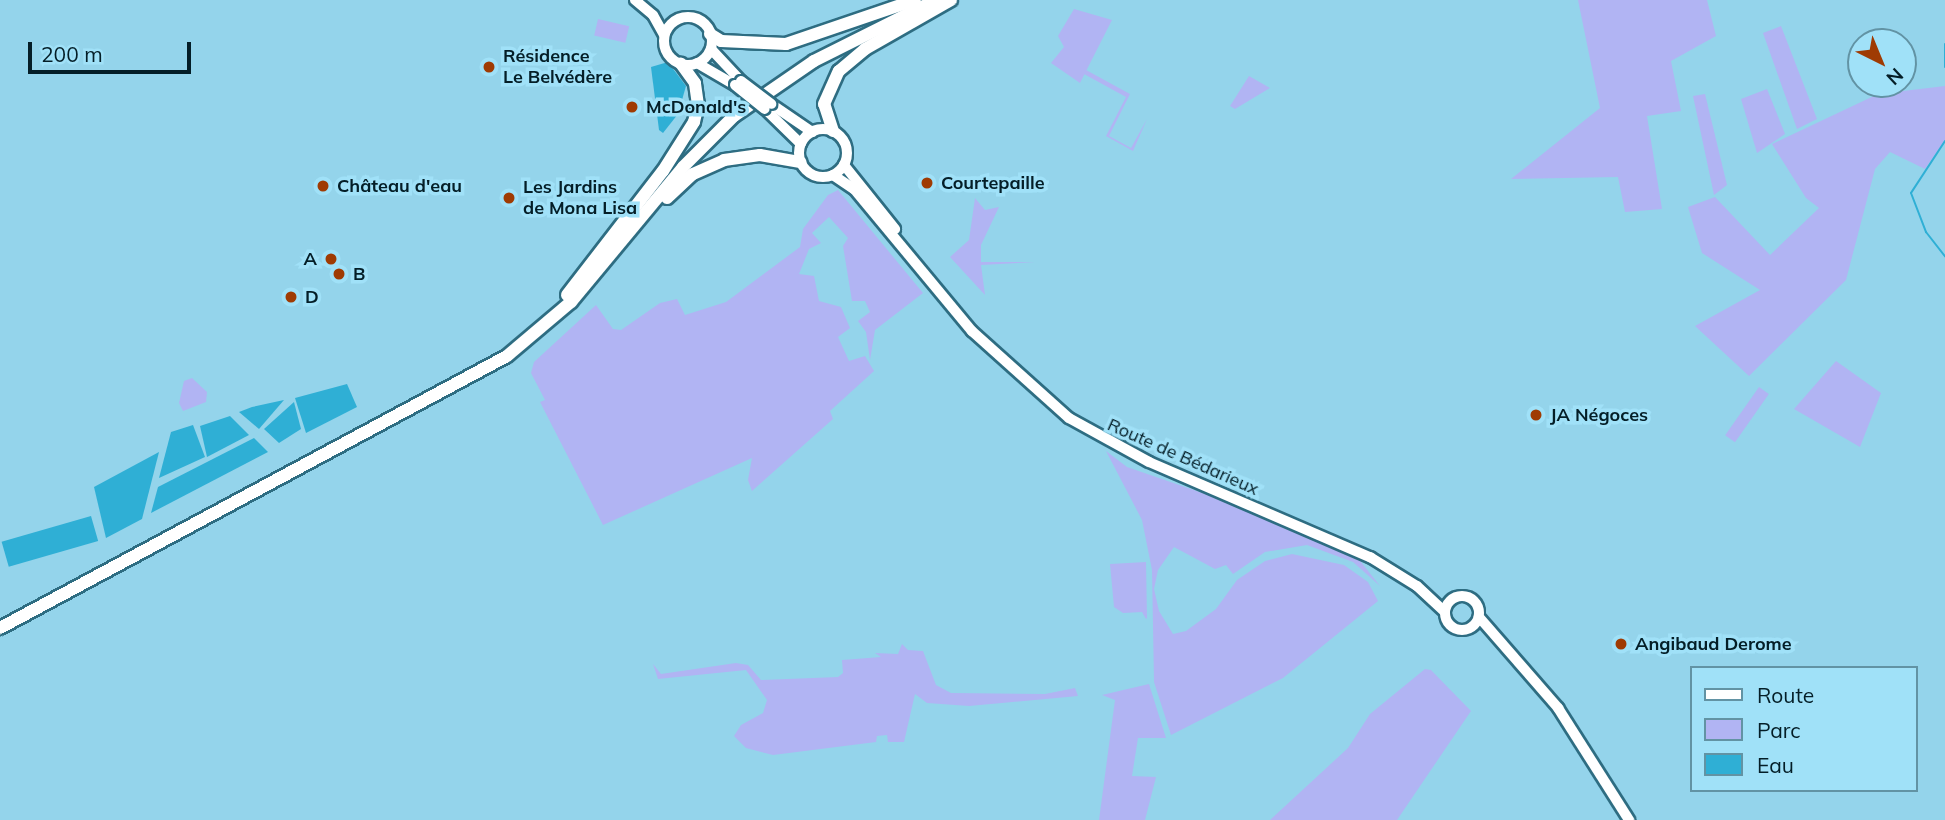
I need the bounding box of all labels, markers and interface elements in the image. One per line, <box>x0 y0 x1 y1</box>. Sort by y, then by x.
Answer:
scale bar <box>32 28 194 72</box>
north arrow <box>1847 28 1917 98</box>
text: 200 m <box>41 41 103 67</box>
place label: Résidence Le Belvédère <box>503 46 612 88</box>
marker: Résidence Le Belvédère <box>481 59 497 75</box>
text: N <box>1882 63 1908 91</box>
place label: McDonald's <box>646 96 746 118</box>
marker: McDonald's <box>624 99 640 115</box>
place label: Courtepaille <box>941 172 1045 194</box>
place label: Château d'eau <box>337 175 462 197</box>
marker: Courtepaille <box>919 175 935 191</box>
place label: Les Jardins de Mona Lisa <box>523 177 637 220</box>
marker: Château d'eau <box>315 178 331 194</box>
marker: Les Jardins de Mona Lisa <box>501 190 517 206</box>
place label: A <box>304 248 317 270</box>
marker: A <box>323 251 339 267</box>
place label: B <box>353 263 365 285</box>
marker: B <box>331 266 347 282</box>
place label: D <box>305 286 319 308</box>
marker: D <box>283 289 299 305</box>
place label: JA Négoces <box>1550 404 1648 426</box>
marker: JA Négoces <box>1528 407 1544 423</box>
street label: Route de Bédarieux <box>1104 414 1262 500</box>
place label: Angibaud Derome <box>1635 633 1792 655</box>
marker: Angibaud Derome <box>1613 636 1629 652</box>
legend <box>1689 666 1917 792</box>
text: Route <box>1757 682 1814 708</box>
text: Parc <box>1757 717 1801 743</box>
text: Eau <box>1757 752 1794 778</box>

